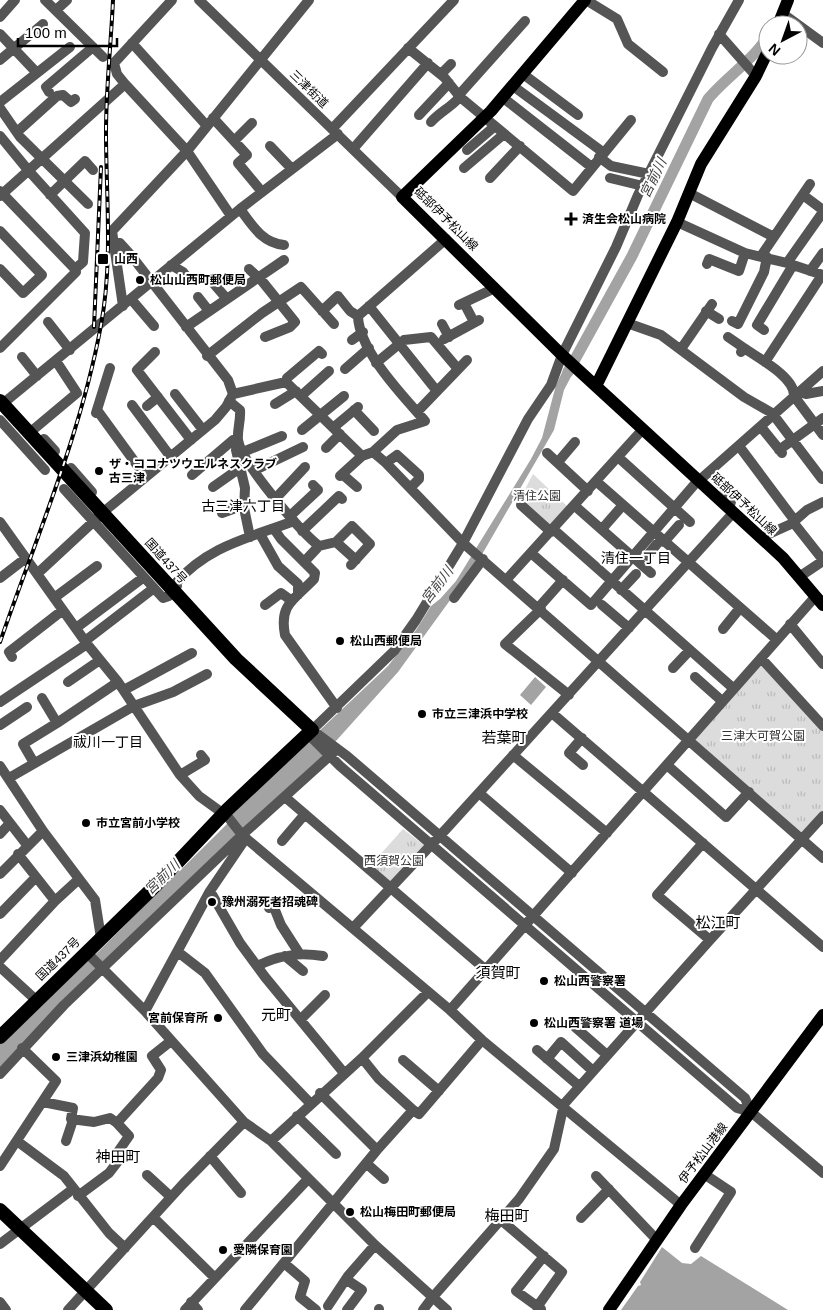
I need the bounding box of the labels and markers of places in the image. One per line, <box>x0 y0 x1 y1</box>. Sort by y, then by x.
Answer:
marker: 済生会松山病院 <box>564 212 578 226</box>
place label: 済生会松山病院 <box>582 212 666 226</box>
marker: 山西 <box>96 252 110 266</box>
place label: 山西 <box>114 252 138 266</box>
place label: 松山山西町郵便局 <box>150 273 246 287</box>
marker: 松山山西町郵便局 <box>134 274 146 286</box>
place label: ザ・ココナツウエルネスクラブ 古三津 <box>109 457 277 485</box>
marker: ザ・ココナツウエルネスクラブ 古三津 <box>93 465 105 477</box>
place label: 松山西郵便局 <box>350 634 422 648</box>
marker: 松山西郵便局 <box>334 635 346 647</box>
place label: 市立三津浜中学校 <box>432 707 528 721</box>
marker: 市立三津浜中学校 <box>416 708 428 720</box>
place label: 市立宮前小学校 <box>96 816 180 830</box>
marker: 市立宮前小学校 <box>80 817 92 829</box>
place label: 豫州溺死者招魂碑 <box>222 895 318 909</box>
marker: 豫州溺死者招魂碑 <box>206 896 218 908</box>
place label: 松山西警察署 <box>554 974 626 988</box>
marker: 松山西警察署 <box>538 975 550 987</box>
place label: 宮前保育所 <box>148 1011 208 1025</box>
marker: 宮前保育所 <box>212 1012 224 1024</box>
place label: 松山西警察署 道場 <box>544 1016 643 1030</box>
marker: 松山西警察署 道場 <box>528 1017 540 1029</box>
place label: 三津浜幼稚園 <box>66 1050 138 1064</box>
marker: 三津浜幼稚園 <box>50 1051 62 1063</box>
place label: 松山梅田町郵便局 <box>360 1205 456 1219</box>
marker: 松山梅田町郵便局 <box>344 1206 356 1218</box>
place label: 愛隣保育園 <box>233 1243 293 1257</box>
marker: 愛隣保育園 <box>217 1244 229 1256</box>

